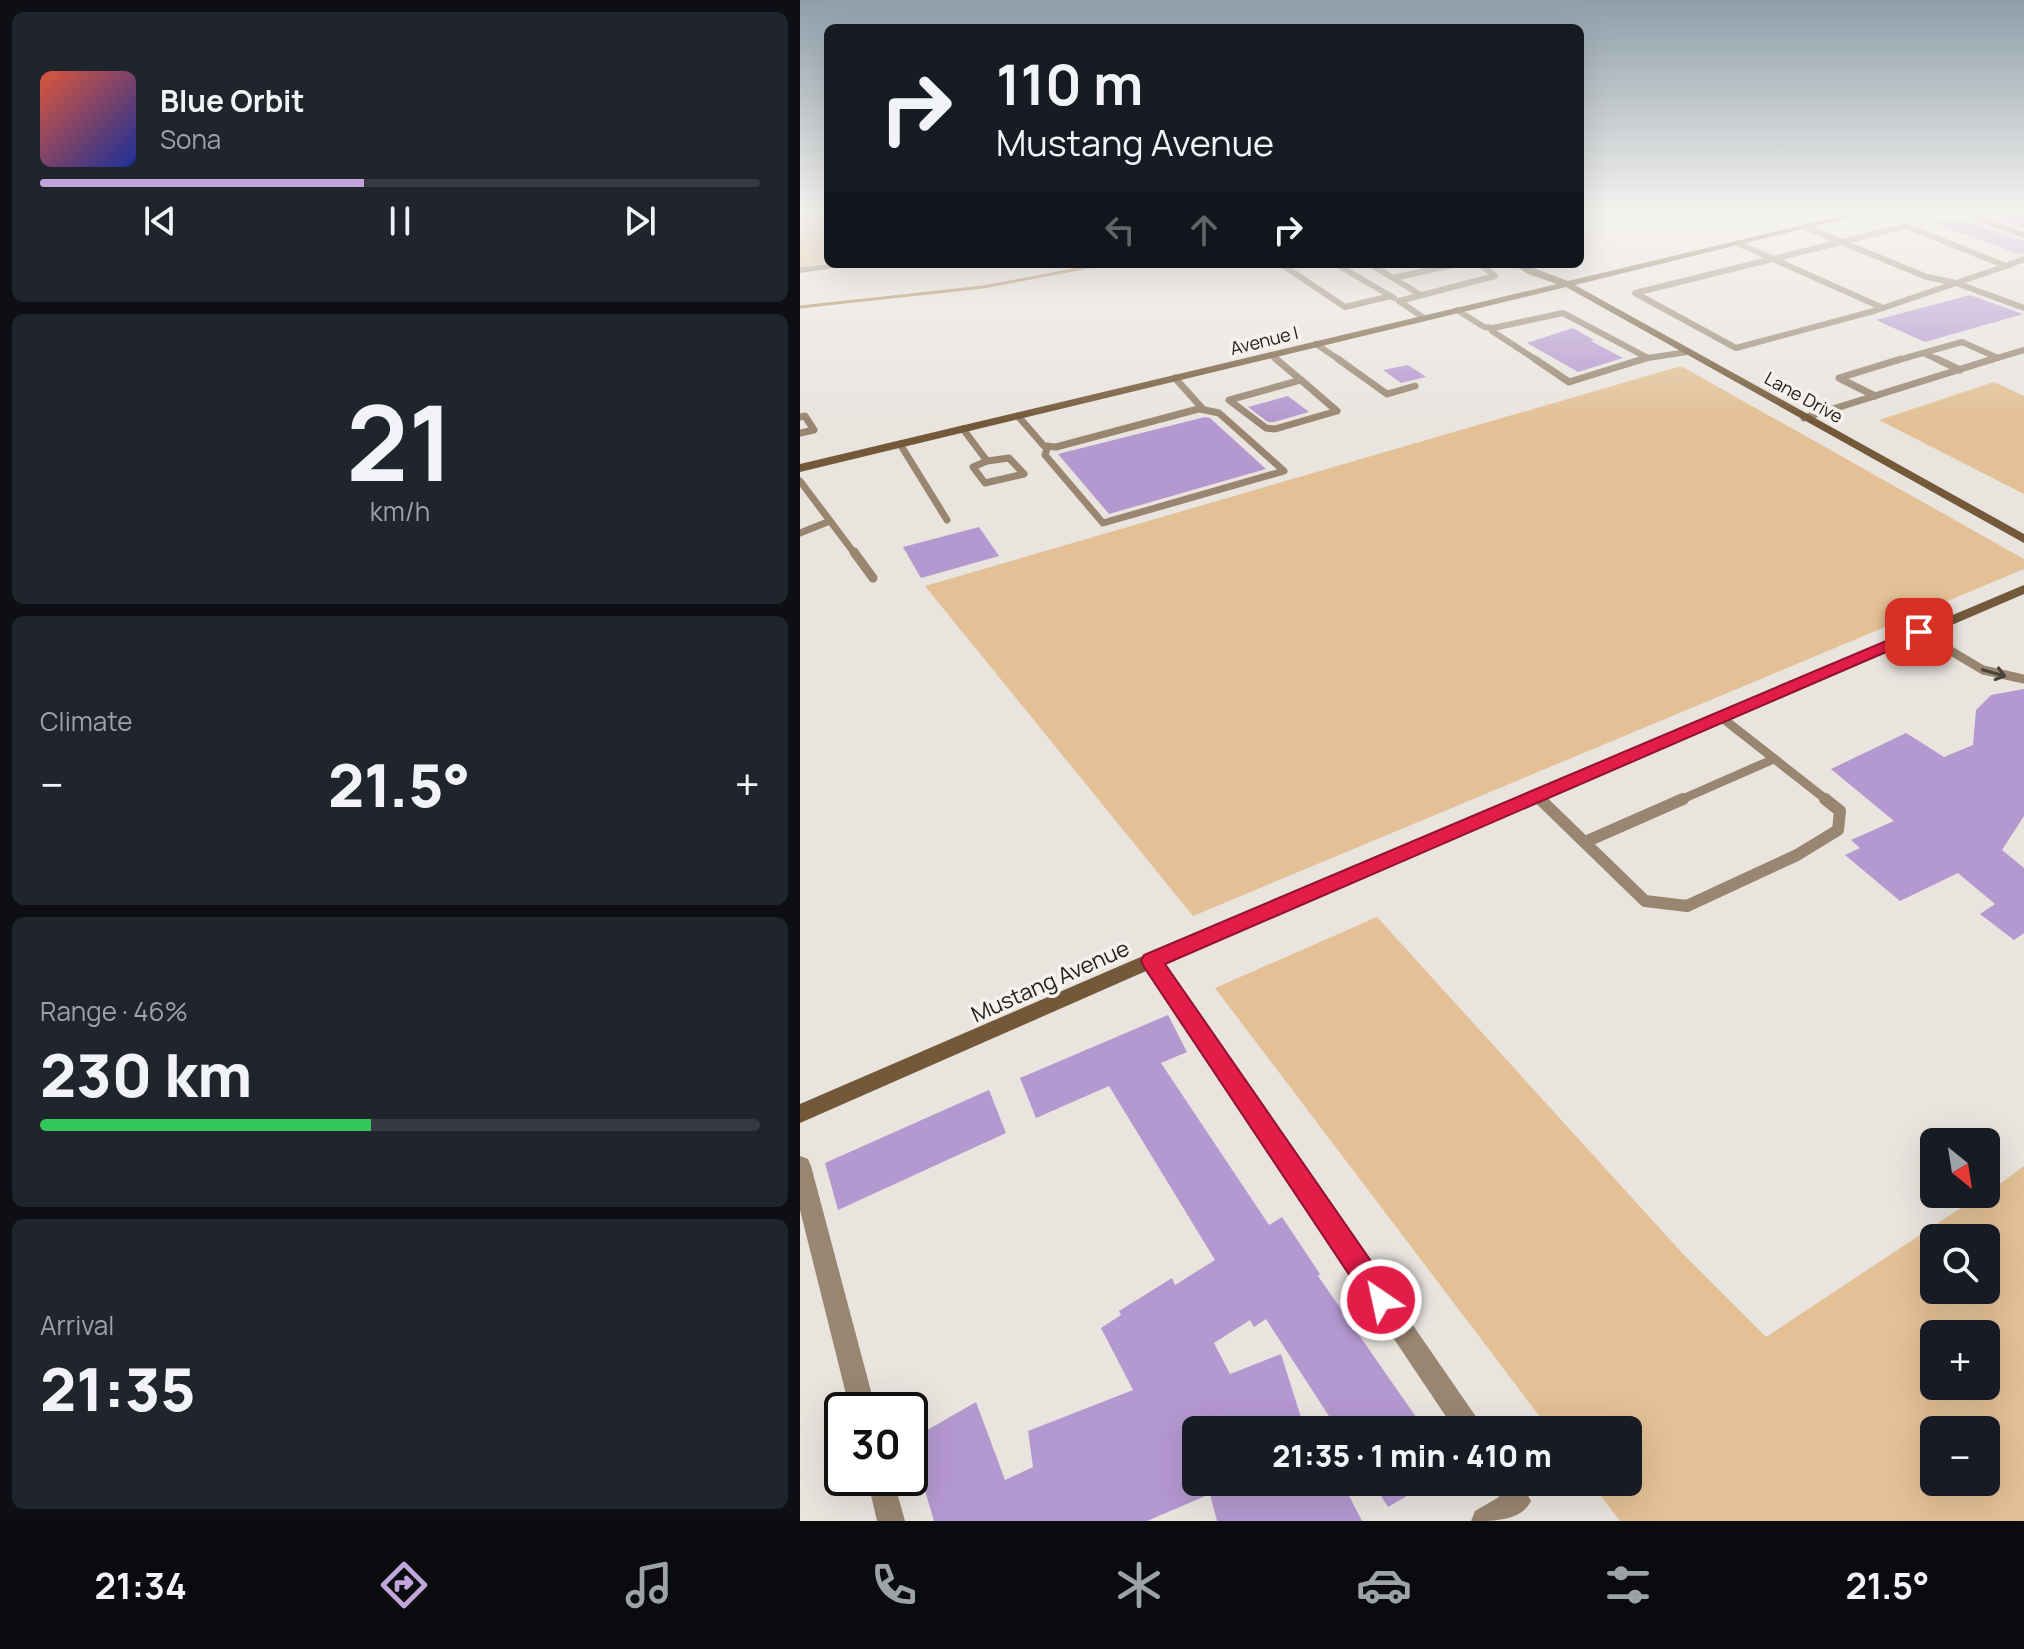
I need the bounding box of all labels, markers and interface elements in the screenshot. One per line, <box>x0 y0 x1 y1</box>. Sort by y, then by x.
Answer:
text: 110 m <box>996 45 1143 122</box>
icon: right <box>864 56 968 160</box>
text: Blue Orbit <box>160 80 305 121</box>
text: Mustang Avenue <box>996 118 1274 167</box>
text: Sona <box>160 121 221 157</box>
icon: previous <box>138 199 182 243</box>
icon: pause <box>378 199 422 243</box>
icon: next <box>618 199 662 243</box>
icon: left <box>1098 208 1142 252</box>
icon: ahead <box>1182 208 1226 252</box>
icon: right <box>1266 208 1310 252</box>
street label: Avenue I <box>1227 320 1301 360</box>
street label: Lane Drive <box>1761 366 1847 428</box>
text: 21 <box>346 370 454 512</box>
text: km/h <box>370 493 430 529</box>
pin <box>1885 598 1953 666</box>
icon: arrive <box>1897 610 1941 654</box>
one-way arrow <box>1981 666 2007 681</box>
text: Climate <box>40 703 132 739</box>
text: 21.5° <box>328 743 471 825</box>
text: − <box>40 754 64 814</box>
text: + <box>735 754 760 814</box>
street label: Mustang Avenue <box>966 933 1134 1029</box>
text: Range · 46% <box>40 993 188 1029</box>
text: 230 km <box>40 1033 252 1115</box>
north arrow <box>1920 1128 2000 1208</box>
map controls <box>1920 1128 2000 1496</box>
button: search <box>1920 1224 2000 1304</box>
position arrow <box>1339 1258 1423 1342</box>
text: Arrival <box>40 1307 114 1343</box>
button: + <box>1920 1320 2000 1400</box>
text: 21:35 <box>40 1347 196 1429</box>
speed limit sign: 30 <box>824 1392 928 1496</box>
button: − <box>1920 1416 2000 1496</box>
text: 21:35 · 1 min · 410 m <box>1272 1435 1552 1476</box>
icon: directions <box>376 1557 432 1613</box>
icon: music <box>621 1557 677 1613</box>
icon: phone <box>866 1557 922 1613</box>
icon: climate <box>1111 1557 1167 1613</box>
icon: car <box>1356 1557 1412 1613</box>
icon: filters <box>1600 1557 1656 1613</box>
text: 21:34 <box>94 1561 187 1610</box>
text: 21.5° <box>1845 1561 1929 1610</box>

